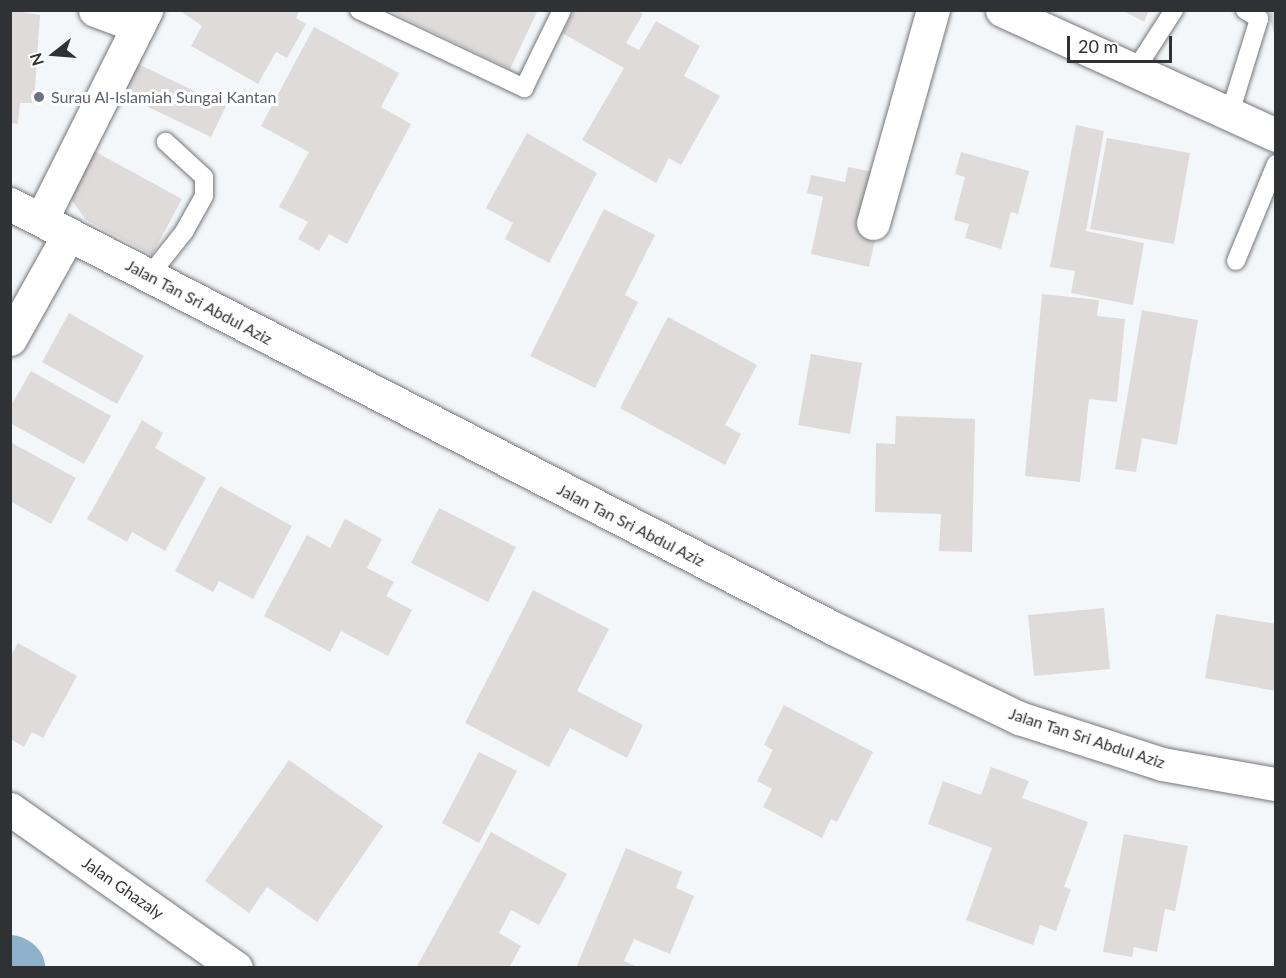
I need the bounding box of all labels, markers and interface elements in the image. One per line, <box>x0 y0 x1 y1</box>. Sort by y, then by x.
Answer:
north arrow <box>24 24 84 84</box>
scale bar <box>1070 24 1175 62</box>
text: 20 m <box>1078 35 1118 57</box>
text: N <box>25 51 47 68</box>
place label: Surau Al-Islamiah Sungai Kantan <box>51 87 277 107</box>
marker: Surau Al-Islamiah Sungai Kantan <box>32 90 46 104</box>
street label: Jalan Tan Sri Abdul Aziz <box>122 255 276 349</box>
street label: Jalan Tan Sri Abdul Aziz <box>553 479 709 571</box>
street label: Jalan Tan Sri Abdul Aziz <box>1006 703 1168 773</box>
street label: Jalan Ghazaly <box>79 853 167 923</box>

